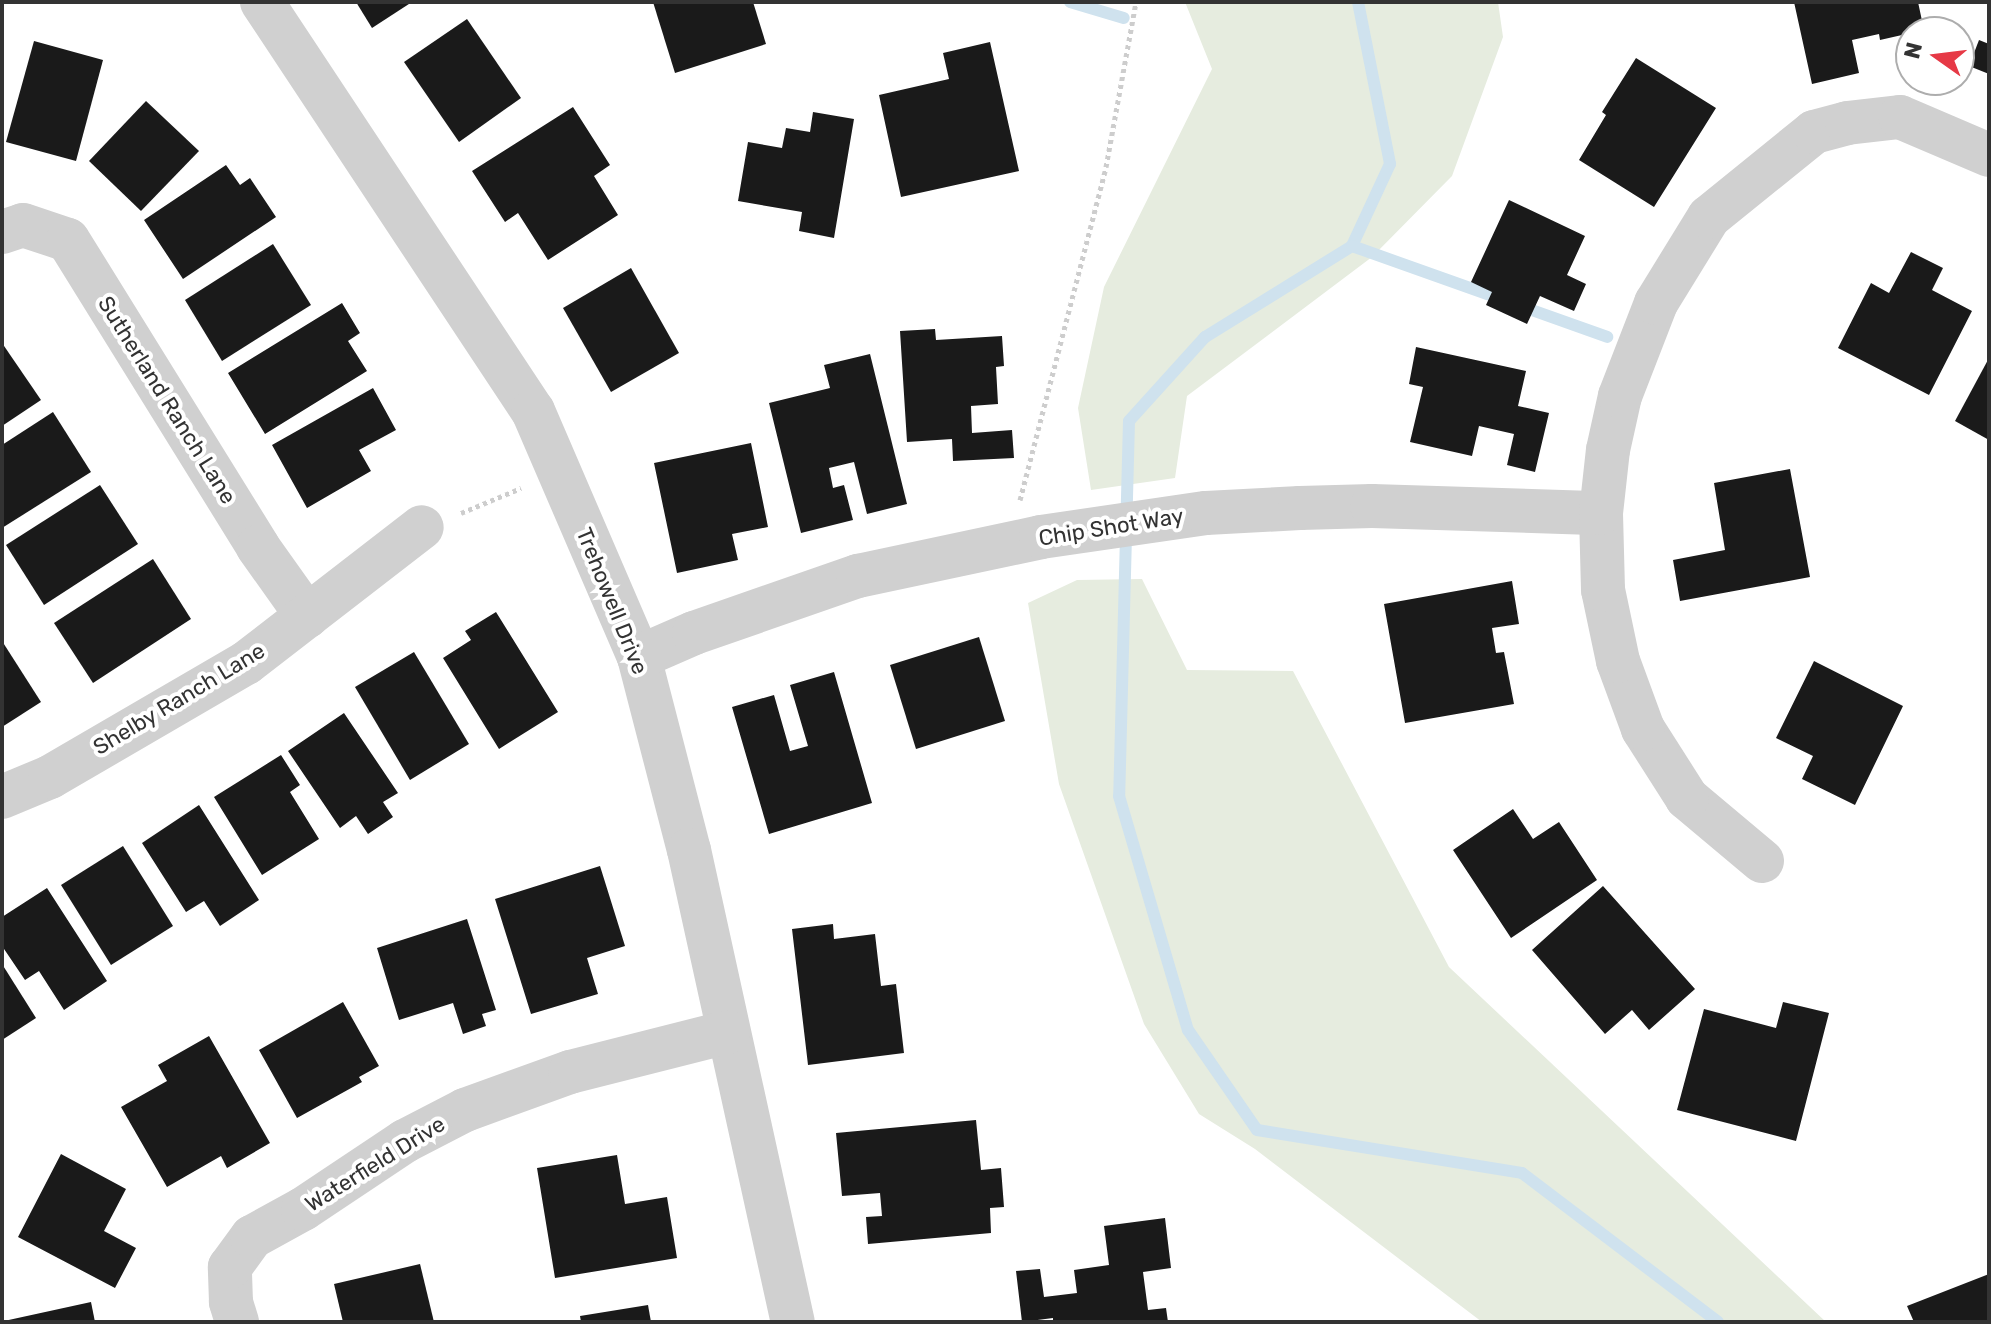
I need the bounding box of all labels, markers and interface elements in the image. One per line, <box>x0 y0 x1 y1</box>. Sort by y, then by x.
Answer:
north arrow <box>1895 16 1975 96</box>
text: N <box>1898 40 1928 62</box>
street label: Sutherland Ranch Lane <box>92 291 242 509</box>
street label: Chip Shot Way <box>1037 502 1185 552</box>
street label: Trehowell Drive <box>571 524 653 678</box>
street label: Shelby Ranch Lane <box>88 637 270 761</box>
street label: Waterfield Drive <box>300 1111 450 1217</box>

